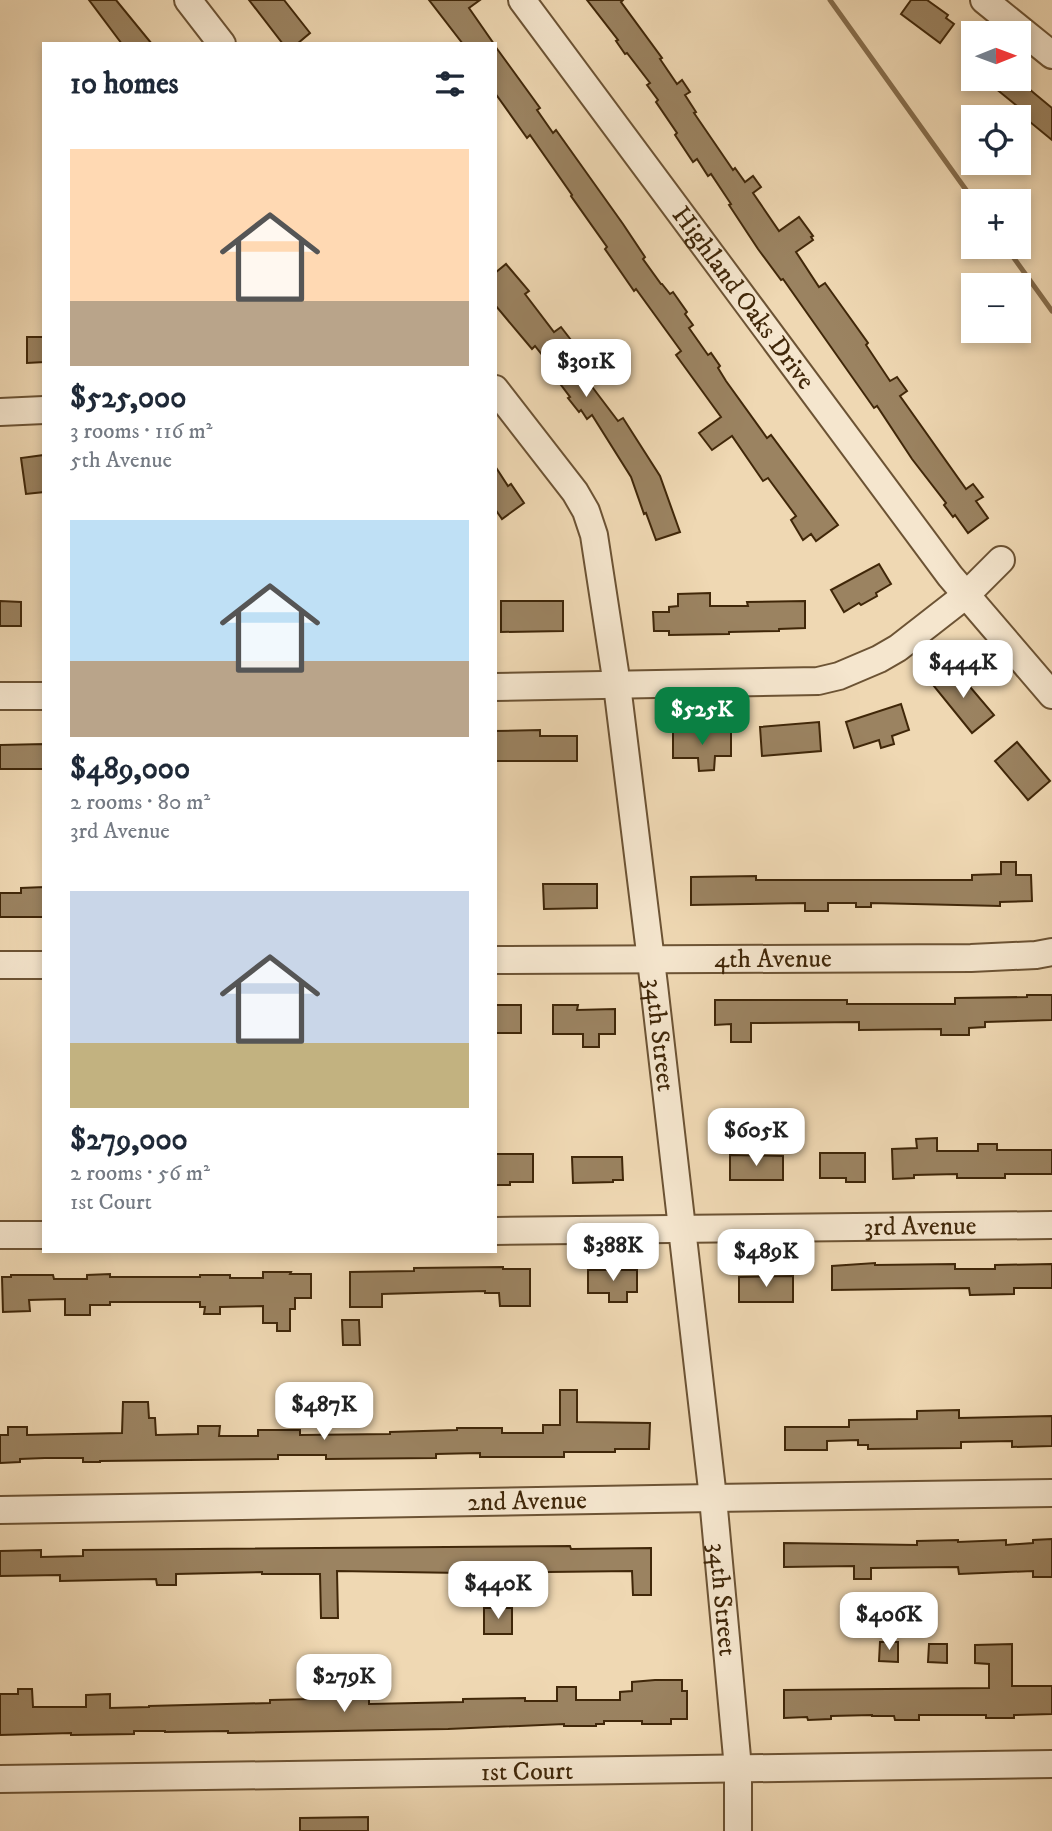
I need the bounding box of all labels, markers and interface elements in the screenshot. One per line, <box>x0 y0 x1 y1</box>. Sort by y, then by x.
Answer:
north arrow <box>961 21 1031 91</box>
map controls <box>961 21 1031 343</box>
icon: filters <box>431 65 469 103</box>
text: 10 homes <box>70 66 179 103</box>
button: locate <box>961 105 1031 175</box>
button: + <box>961 189 1031 259</box>
icon: home <box>207 194 333 320</box>
street label: Highland Oaks Drive <box>664 200 822 396</box>
button: − <box>961 273 1031 343</box>
pin: $301K <box>537 340 635 399</box>
text: $301K <box>557 347 615 376</box>
text: $525,000 <box>70 380 186 417</box>
text: 3 rooms · 116 m² <box>70 417 213 446</box>
text: 5th Avenue <box>70 446 172 475</box>
icon: home <box>207 565 333 691</box>
pin: $444K <box>914 640 1012 700</box>
text: $444K <box>929 648 997 677</box>
pin: $525K <box>653 688 751 747</box>
text: $525K <box>671 695 733 724</box>
text: $489,000 <box>70 751 190 788</box>
text: 2 rooms · 80 m² <box>70 788 210 817</box>
text: 3rd Avenue <box>70 817 170 846</box>
icon: home <box>207 936 333 1062</box>
street label: 4th Avenue <box>714 942 832 976</box>
street label: 34th Street <box>637 976 683 1093</box>
pin: $605K <box>707 1108 805 1168</box>
text: $605K <box>724 1116 788 1145</box>
text: $279,000 <box>70 1122 188 1159</box>
text: 2 rooms · 56 m² <box>70 1159 210 1188</box>
text: 1st Court <box>70 1188 152 1217</box>
street label: 3rd Avenue <box>863 1209 977 1244</box>
pin: $388K <box>564 1224 662 1283</box>
pin: $489K <box>717 1230 815 1289</box>
text: $388K <box>583 1231 643 1260</box>
text: $489K <box>734 1237 798 1266</box>
pin: $487K <box>275 1382 373 1442</box>
text: $487K <box>291 1390 357 1419</box>
street label: 2nd Avenue <box>467 1484 587 1519</box>
street label: 34th Street <box>701 1541 744 1658</box>
pin: $440K <box>449 1562 547 1621</box>
text: $440K <box>464 1569 532 1598</box>
pin: $406K <box>840 1592 938 1652</box>
text: $406K <box>856 1600 922 1629</box>
pin: $279K <box>295 1654 393 1714</box>
text: $279K <box>312 1662 376 1691</box>
street label: 1st Court <box>480 1754 574 1789</box>

